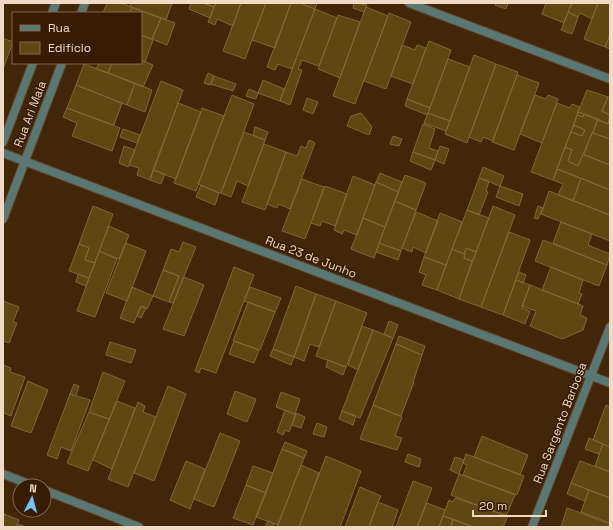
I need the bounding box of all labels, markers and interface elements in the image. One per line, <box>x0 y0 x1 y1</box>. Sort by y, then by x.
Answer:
legend <box>12 12 142 64</box>
text: Rua <box>48 20 70 36</box>
text: Edifício <box>48 40 91 56</box>
street label: Rua Ari Maia <box>10 78 50 150</box>
street label: Rua 23 de Junho <box>263 232 359 282</box>
street label: Rua Sargento Barbosa <box>529 360 591 486</box>
north arrow <box>12 478 52 518</box>
text: N <box>29 481 37 495</box>
scale bar <box>473 492 546 518</box>
text: 20 m <box>479 498 507 514</box>

